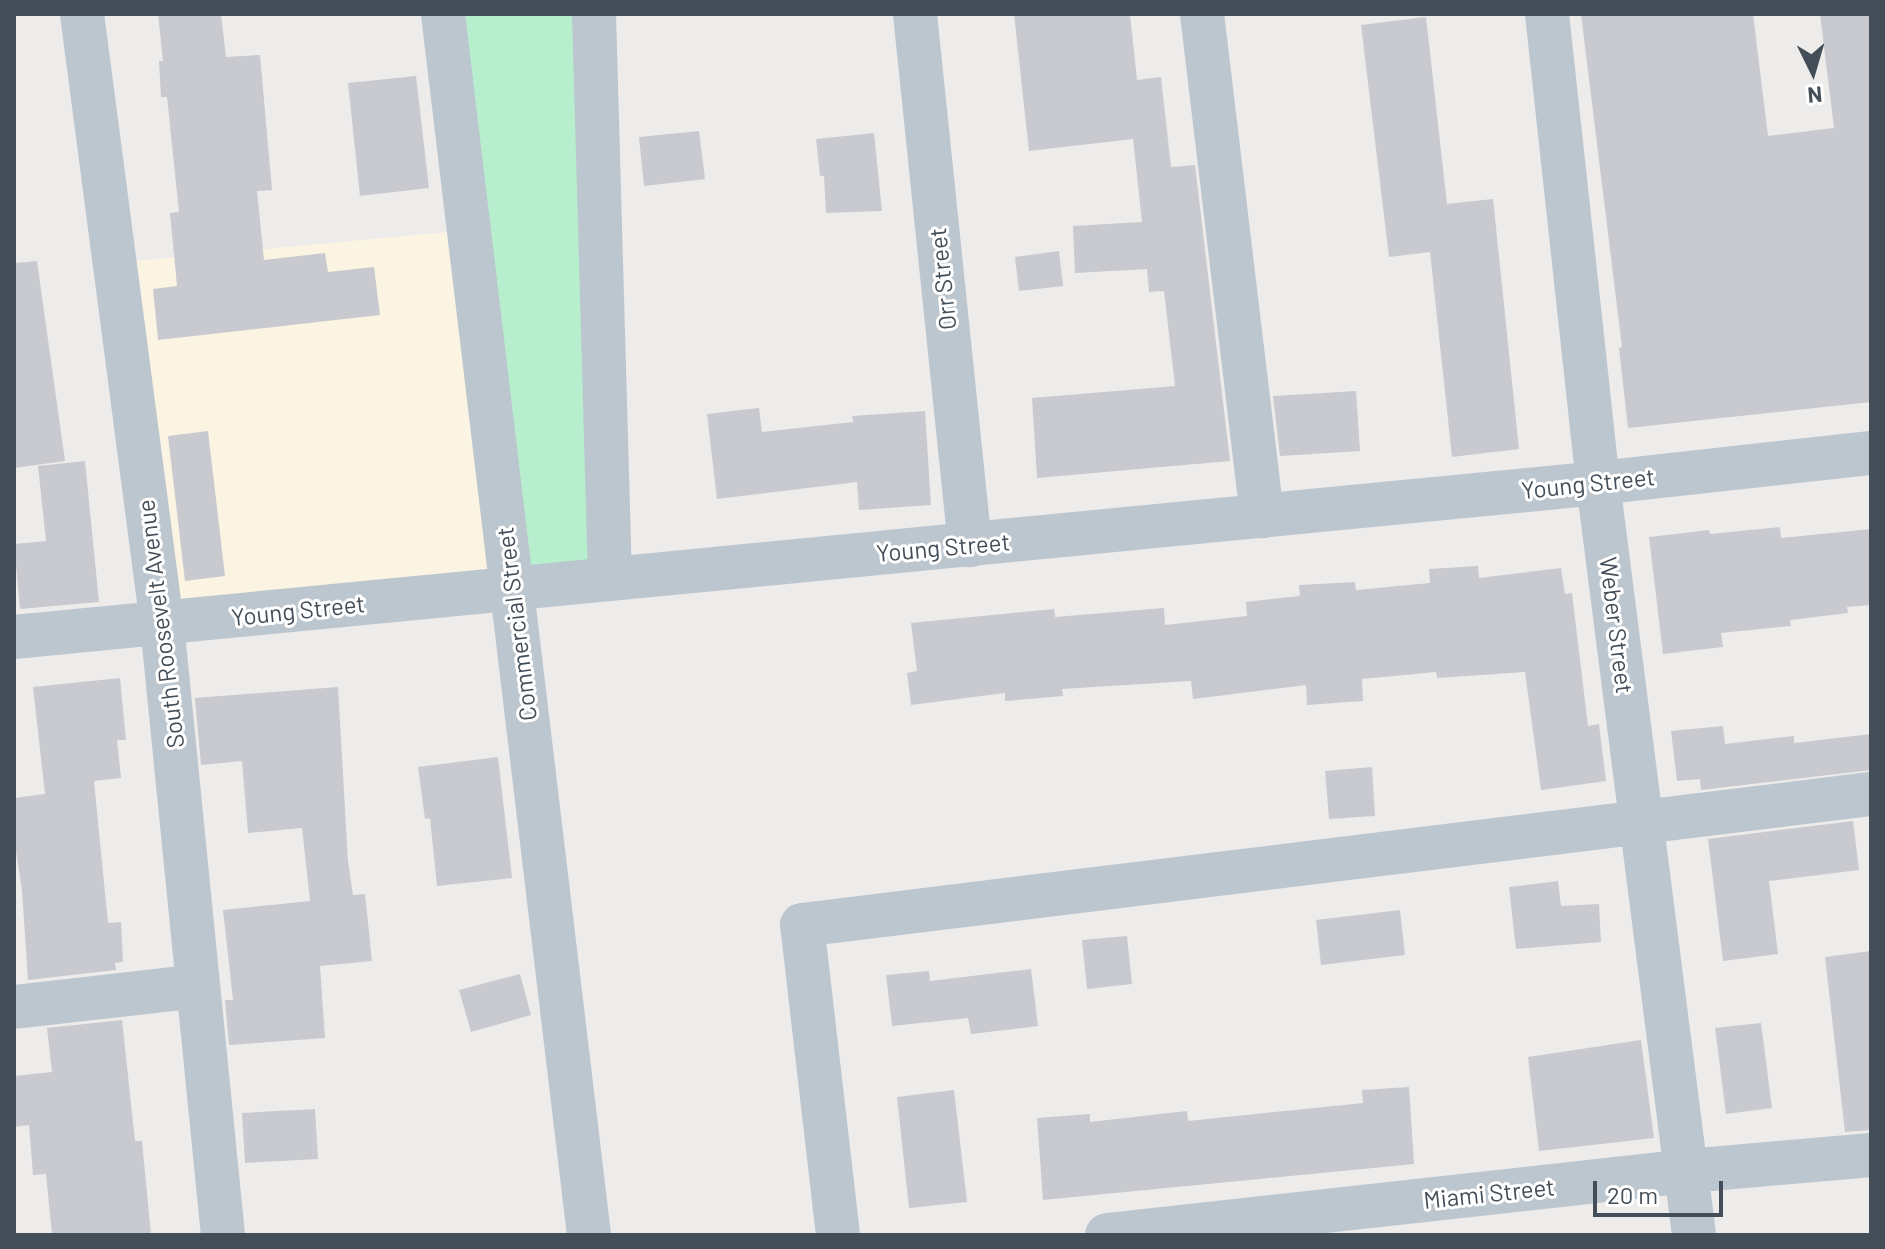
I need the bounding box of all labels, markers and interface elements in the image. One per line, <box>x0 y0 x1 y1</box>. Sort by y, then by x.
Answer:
north arrow <box>1773 32 1853 112</box>
text: N <box>1807 82 1824 109</box>
street label: Orr Street <box>922 226 962 332</box>
street label: Young Street <box>1520 462 1656 504</box>
street label: South Roosevelt Avenue <box>130 498 190 750</box>
street label: Commercial Street <box>490 525 542 723</box>
street label: Young Street <box>875 527 1011 567</box>
street label: Weber Street <box>1594 555 1640 695</box>
street label: Young Street <box>230 589 366 631</box>
scale bar <box>1597 1165 1727 1215</box>
street label: Miami Street <box>1422 1172 1556 1214</box>
text: 20 m <box>1607 1180 1658 1209</box>

